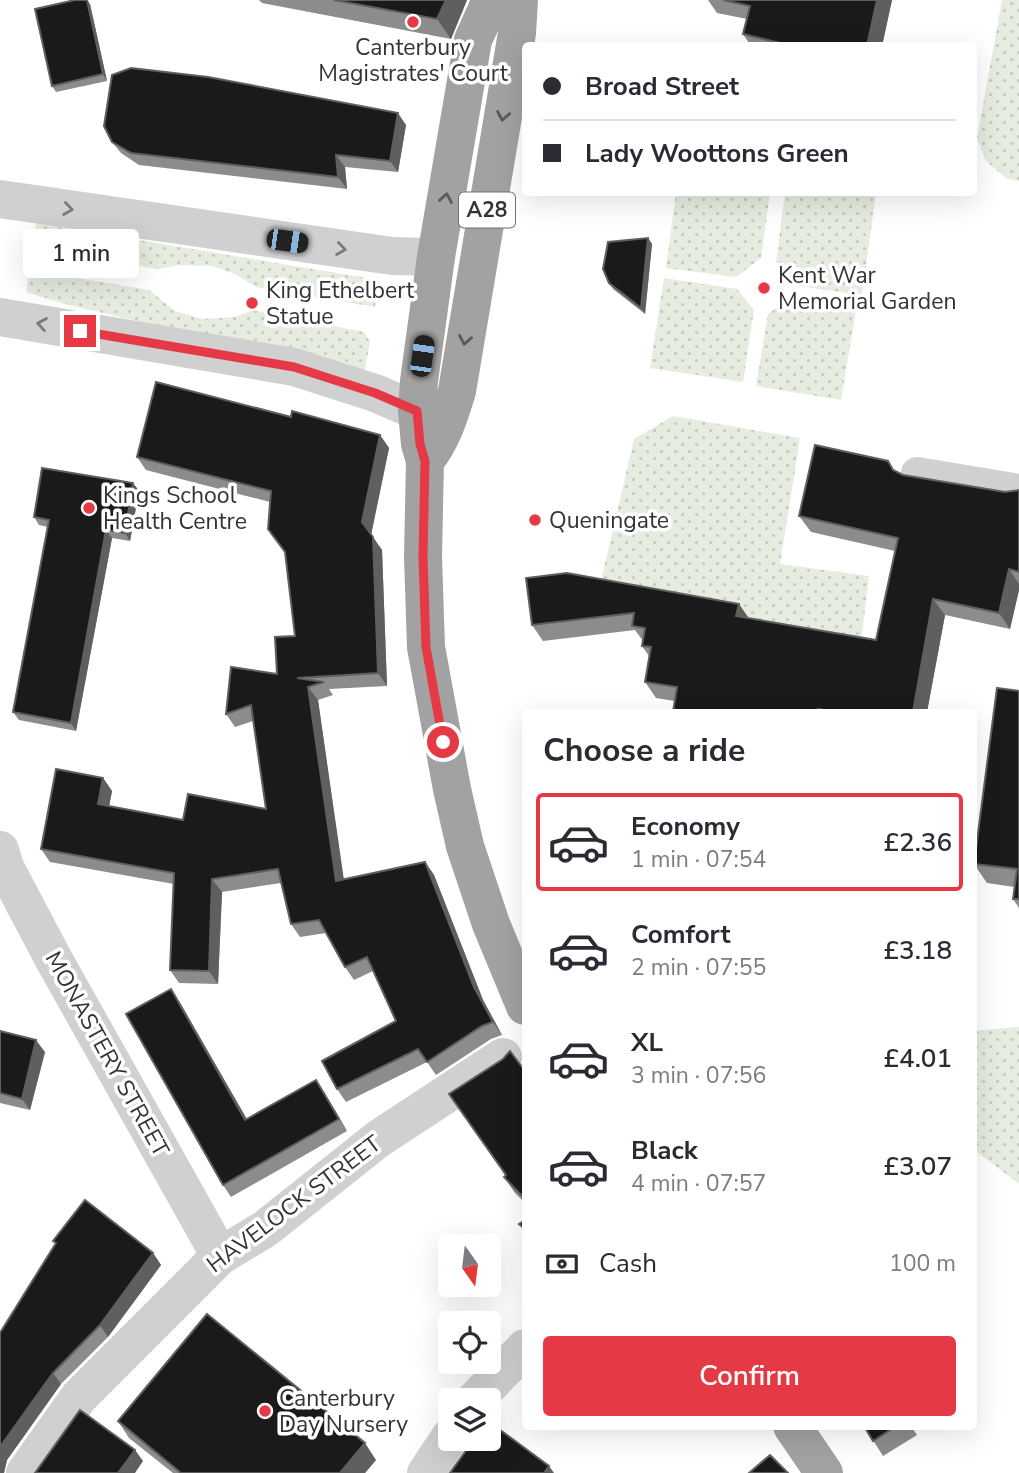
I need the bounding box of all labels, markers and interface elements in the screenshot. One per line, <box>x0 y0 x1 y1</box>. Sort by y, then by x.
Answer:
marker: Canterbury Magistrates' Court <box>405 14 421 30</box>
place label: Canterbury Magistrates' Court <box>318 32 509 89</box>
text: Broad Street <box>585 69 739 104</box>
one-way arrow <box>496 110 511 122</box>
text: Lady Woottons Green <box>585 136 849 171</box>
one-way arrow <box>438 192 453 204</box>
road number: A28 <box>459 192 515 228</box>
one-way arrow <box>62 201 73 216</box>
car <box>265 228 310 254</box>
callout: 1 min <box>22 230 138 278</box>
text: 1 min <box>52 238 110 269</box>
one-way arrow <box>335 241 347 256</box>
place label: Kent War Memorial Garden <box>778 260 957 317</box>
place label: King Ethelbert Statue <box>266 275 415 332</box>
marker: Kent War Memorial Garden <box>756 280 772 296</box>
marker: King Ethelbert Statue <box>244 295 260 311</box>
route end <box>64 315 96 347</box>
one-way arrow <box>36 317 48 332</box>
car <box>409 334 436 378</box>
one-way arrow <box>458 334 473 346</box>
place label: Kings School Health Centre <box>103 480 247 537</box>
marker: Kings School Health Centre <box>81 500 97 516</box>
place label: Queningate <box>549 505 669 536</box>
marker: Queningate <box>527 512 543 528</box>
route start <box>427 726 459 758</box>
text: Choose a ride <box>543 729 745 772</box>
text: Economy <box>631 809 740 844</box>
icon: car <box>547 811 610 874</box>
text: £2.36 <box>883 825 952 860</box>
text: 1 min · 07:54 <box>631 844 766 875</box>
text: Comfort <box>631 917 731 952</box>
icon: car <box>547 919 610 982</box>
text: £3.18 <box>883 933 952 968</box>
street label: MONASTERY STREET <box>38 946 176 1162</box>
text: 2 min · 07:55 <box>631 952 766 983</box>
text: XL <box>631 1025 663 1060</box>
icon: car <box>547 1027 610 1090</box>
text: £4.01 <box>883 1041 952 1076</box>
text: 3 min · 07:56 <box>631 1060 766 1091</box>
street label: HAVELOCK STREET <box>201 1128 388 1280</box>
text: Black <box>631 1133 698 1168</box>
icon: car <box>547 1135 610 1198</box>
text: £3.07 <box>883 1149 952 1184</box>
text: 4 min · 07:57 <box>631 1168 766 1199</box>
north arrow <box>438 1234 500 1297</box>
map controls <box>438 1234 501 1451</box>
icon: cash <box>543 1245 581 1283</box>
text: Cash <box>599 1246 657 1281</box>
text: 100 m <box>889 1248 956 1279</box>
button: locate <box>438 1311 501 1374</box>
button: Confirm <box>543 1336 956 1416</box>
place label: Canterbury Day Nursery <box>279 1383 408 1440</box>
button: layers <box>438 1388 501 1451</box>
marker: Canterbury Day Nursery <box>257 1403 273 1419</box>

